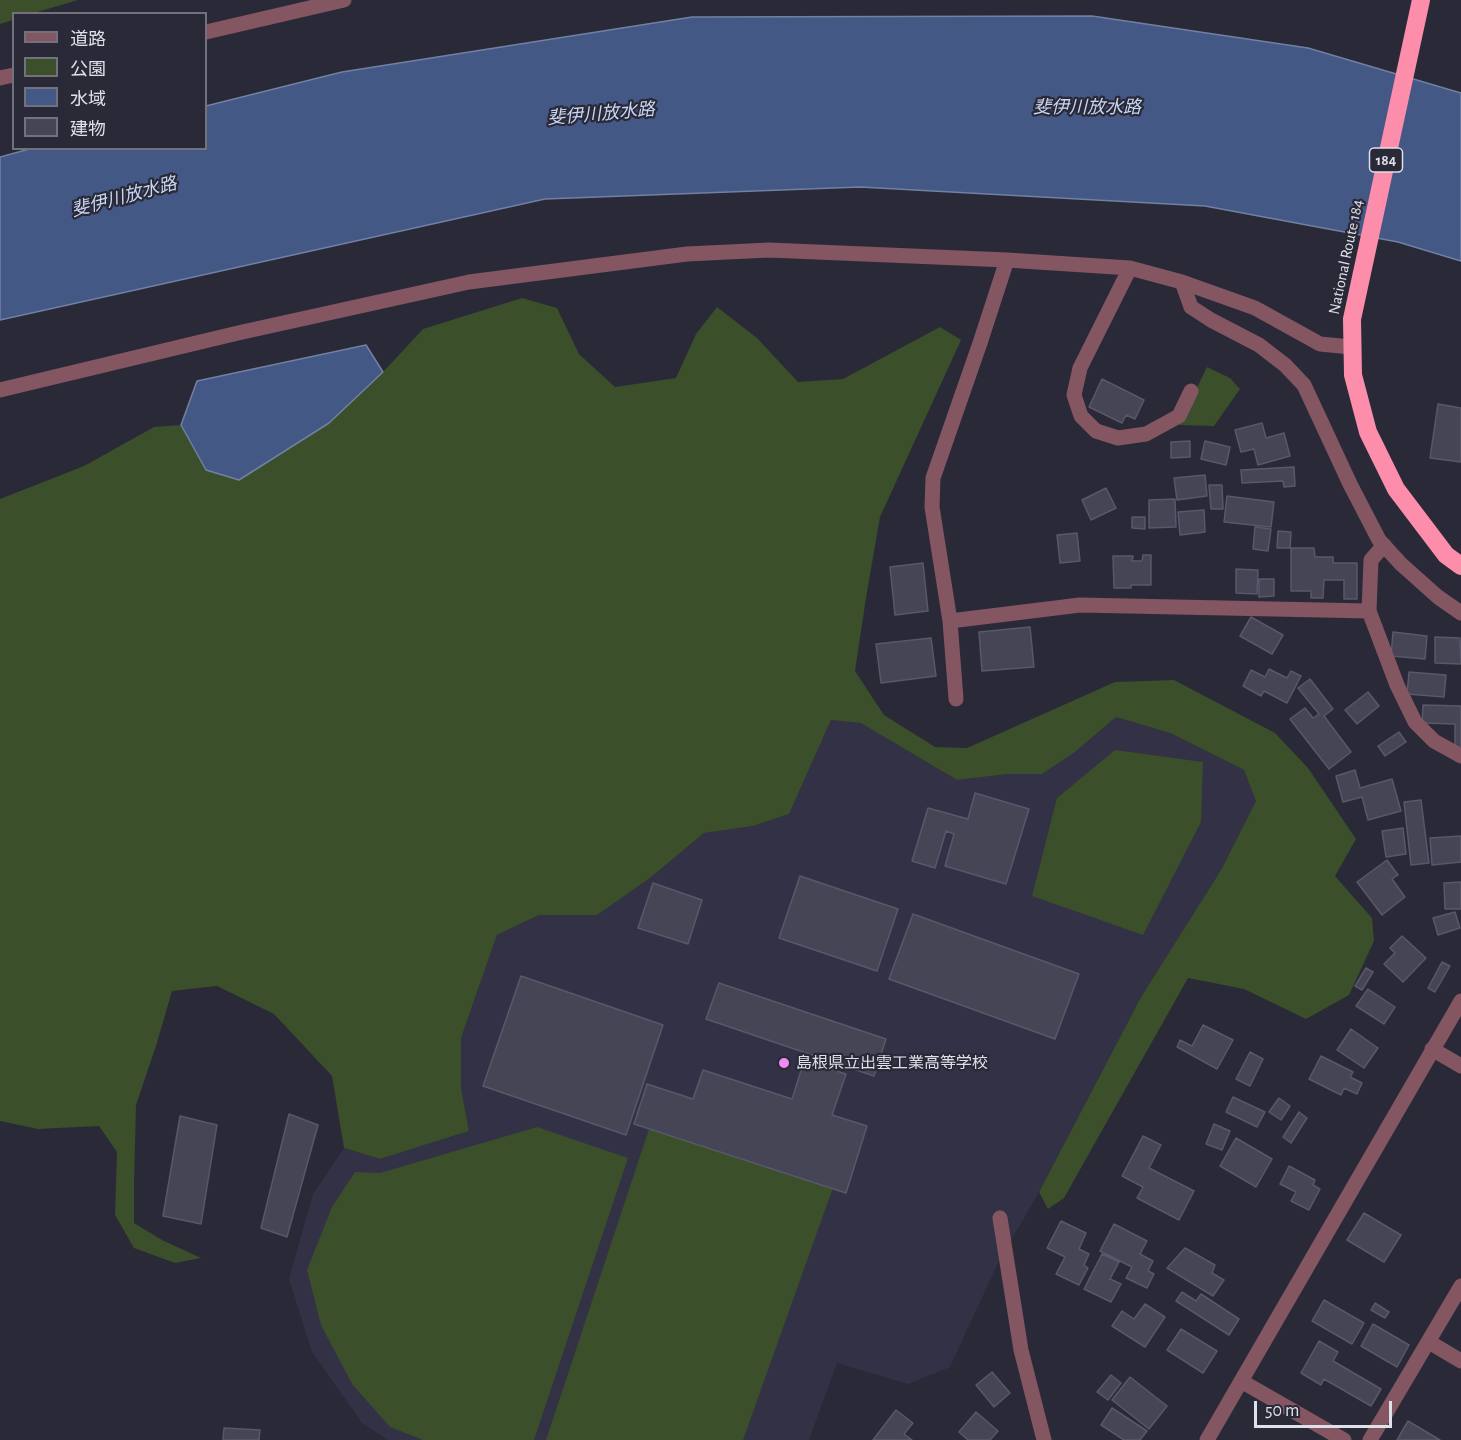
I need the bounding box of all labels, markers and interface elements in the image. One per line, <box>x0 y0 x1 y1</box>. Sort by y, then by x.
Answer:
legend <box>12 12 207 150</box>
text: 道路 <box>70 31 106 49</box>
text: 公園 <box>70 61 106 79</box>
text: 水域 <box>70 91 106 109</box>
water label: 斐伊川放水路 <box>1033 97 1141 119</box>
water label: 斐伊川放水路 <box>546 99 656 129</box>
text: 建物 <box>70 121 106 139</box>
road number: 184 <box>1370 148 1402 172</box>
water label: 斐伊川放水路 <box>69 173 179 221</box>
street label: National Route 184 <box>1324 198 1368 316</box>
place label: 島根県立出雲工業高等学校 <box>796 1053 988 1073</box>
marker: 島根県立出雲工業高等学校 <box>777 1056 791 1070</box>
scale bar <box>1257 1389 1395 1427</box>
text: 50 m <box>1265 1402 1299 1420</box>

